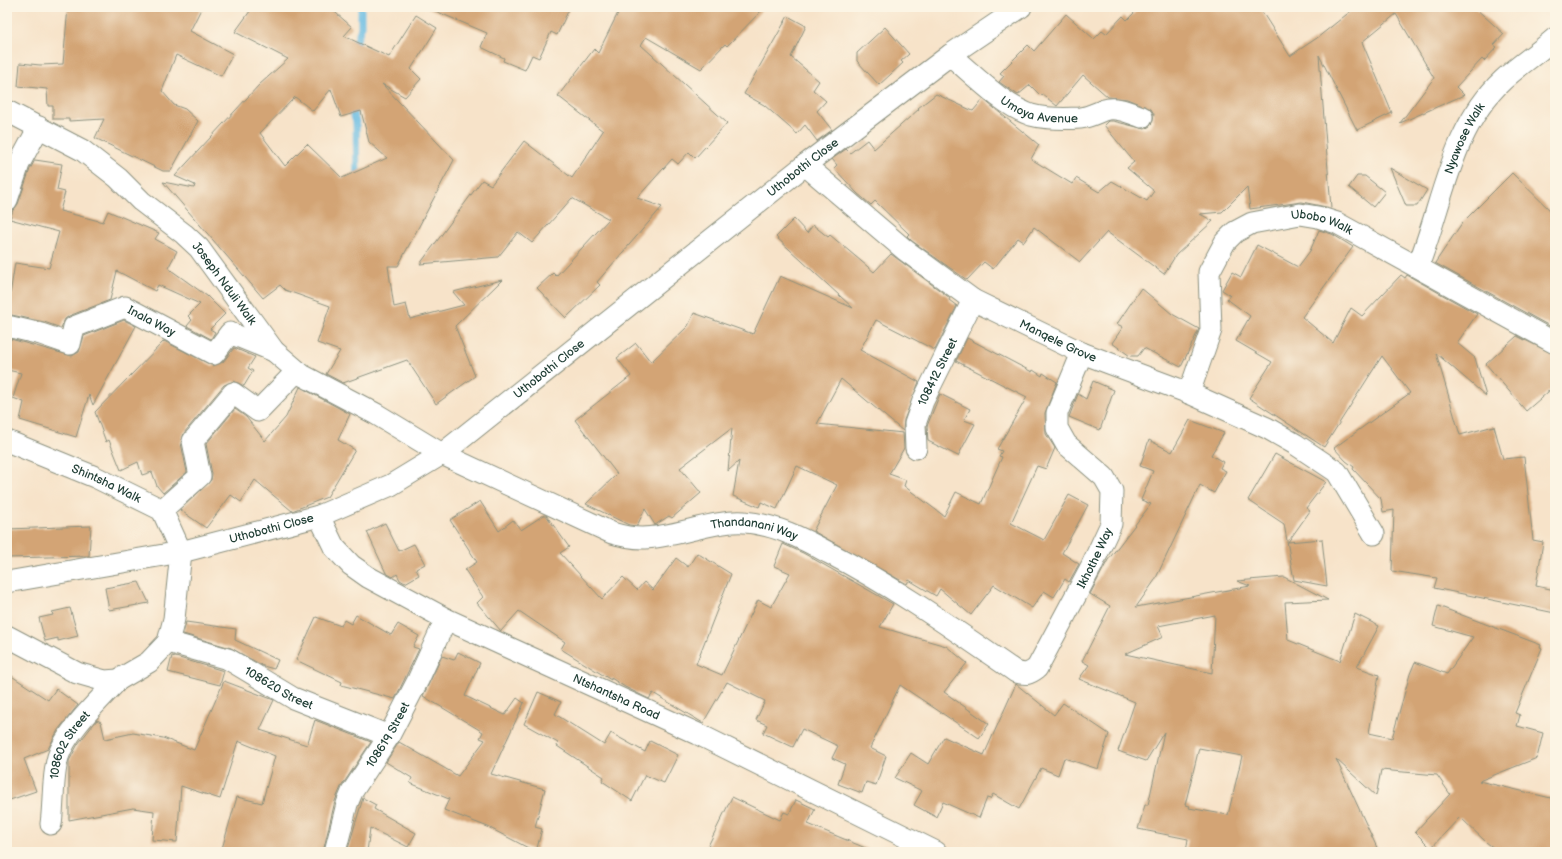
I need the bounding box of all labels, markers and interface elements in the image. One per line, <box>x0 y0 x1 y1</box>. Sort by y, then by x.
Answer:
street label: Umoya Avenue <box>997 93 1078 126</box>
street label: Nyawose Walk <box>1441 100 1488 176</box>
street label: Uthobothi Close <box>764 135 842 200</box>
street label: Ubobo Walk <box>1290 207 1356 238</box>
street label: Joseph Nduli Walk <box>189 238 260 328</box>
street label: Inala Way <box>125 302 179 340</box>
street label: Manqele Grove <box>1017 316 1099 365</box>
street label: 108412 Street <box>915 335 961 407</box>
street label: Uthobothi Close <box>510 336 588 402</box>
street label: Shintsha Walk <box>69 461 144 506</box>
street label: Uthobothi Close <box>227 510 315 547</box>
street label: Thandanani Way <box>709 514 801 544</box>
street label: Ikhothe Way <box>1074 525 1116 591</box>
street label: 108620 Street <box>242 663 316 713</box>
street label: Ntshantsha Road <box>571 670 662 723</box>
street label: 108619 Street <box>363 699 413 771</box>
street label: 108602 Street <box>47 707 93 780</box>

